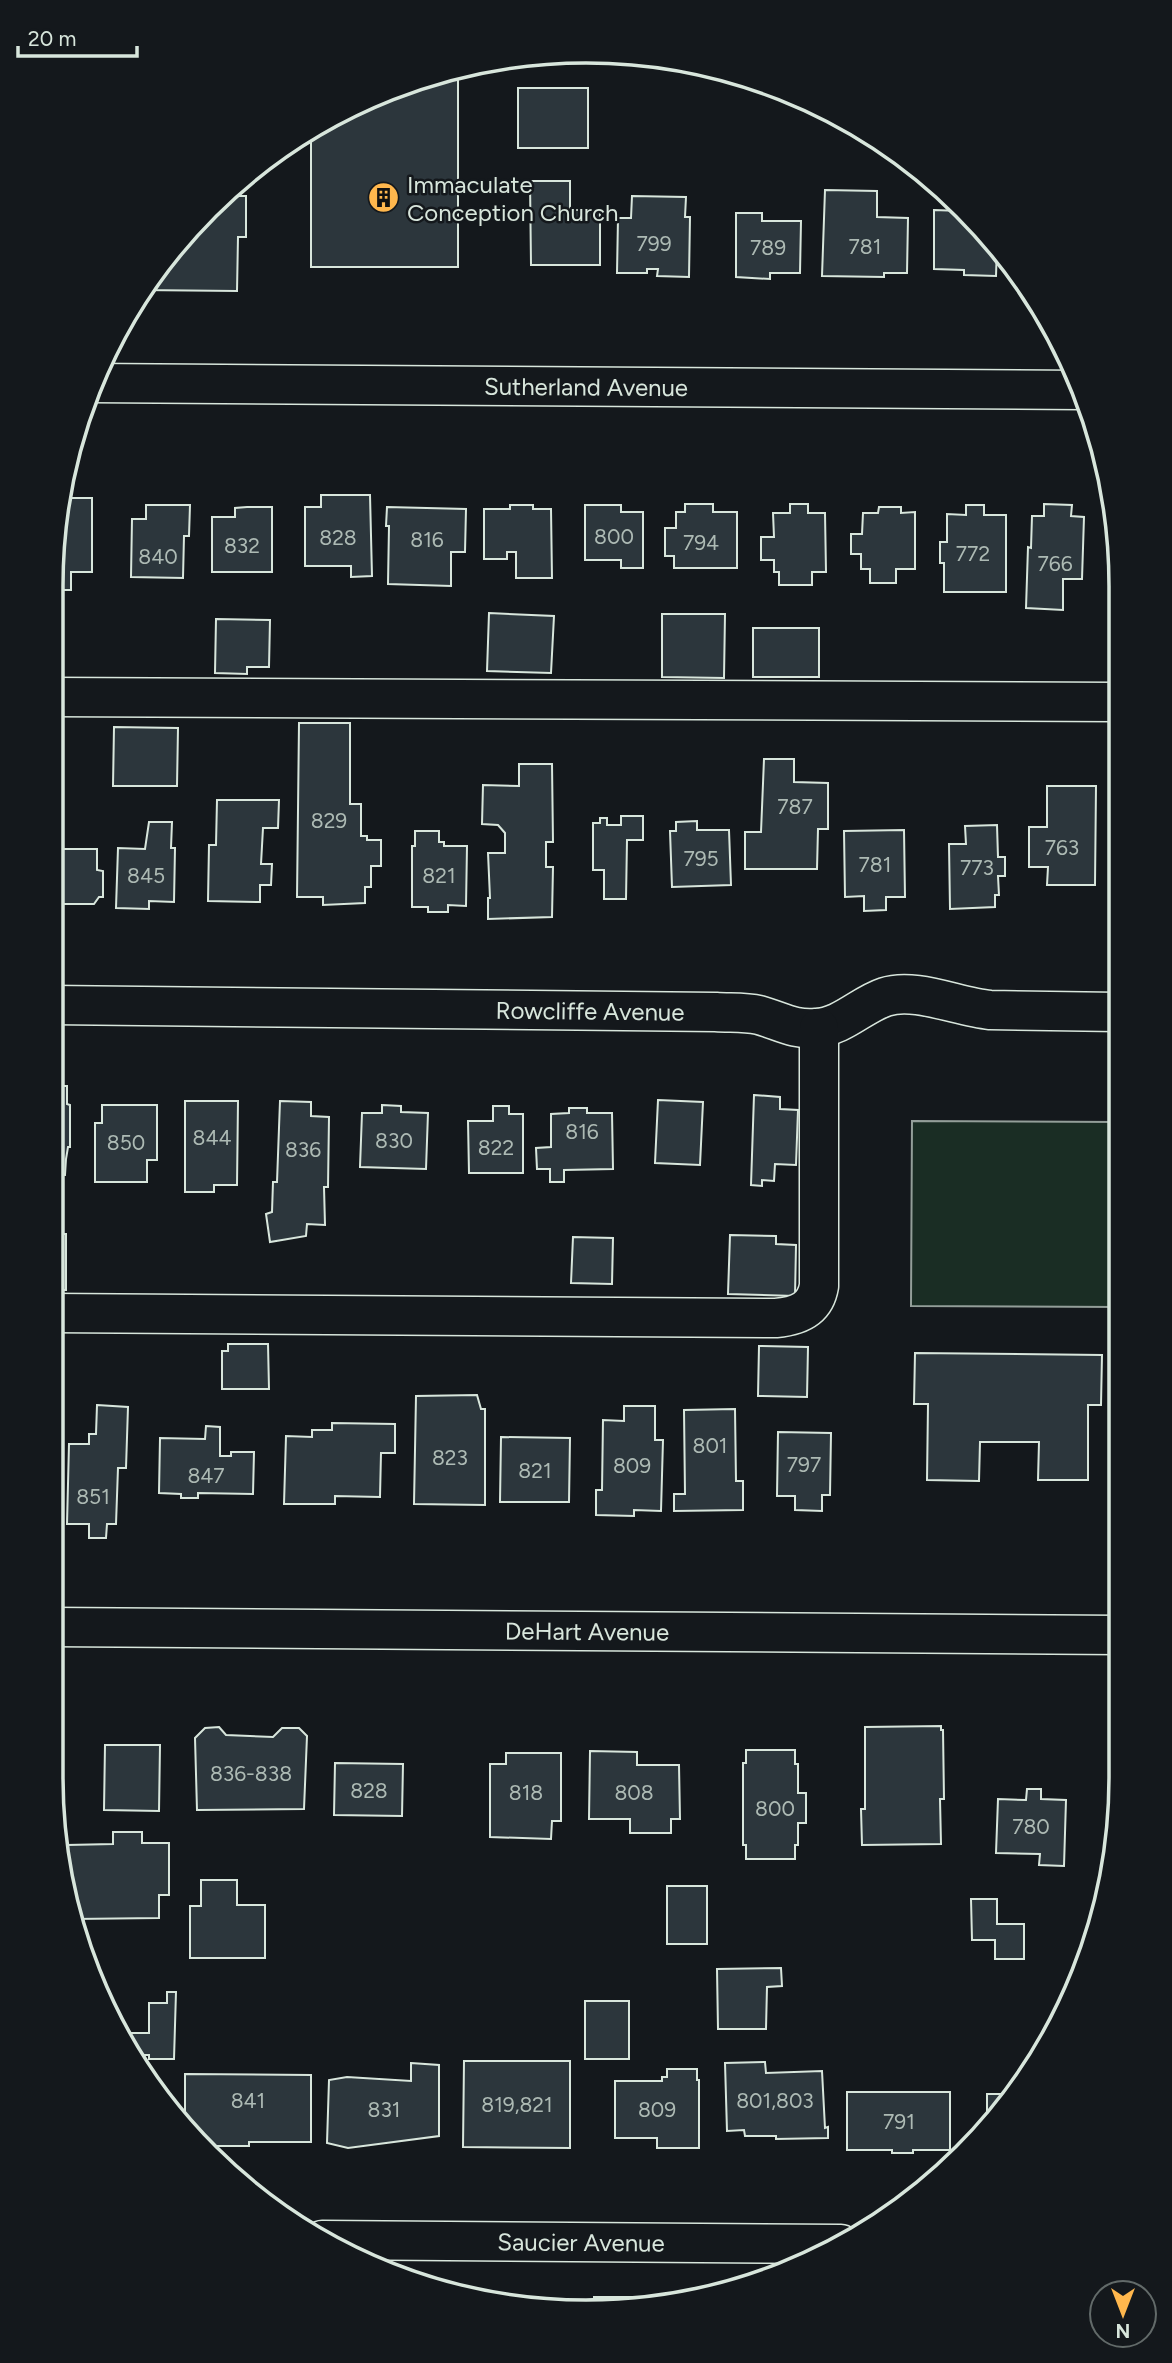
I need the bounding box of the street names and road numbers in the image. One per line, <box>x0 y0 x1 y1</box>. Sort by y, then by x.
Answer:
street label: Sutherland Avenue <box>484 371 688 402</box>
street label: Rowcliffe Avenue <box>495 995 685 1026</box>
street label: DeHart Avenue <box>505 1616 669 1646</box>
street label: Saucier Avenue <box>497 2227 665 2257</box>

